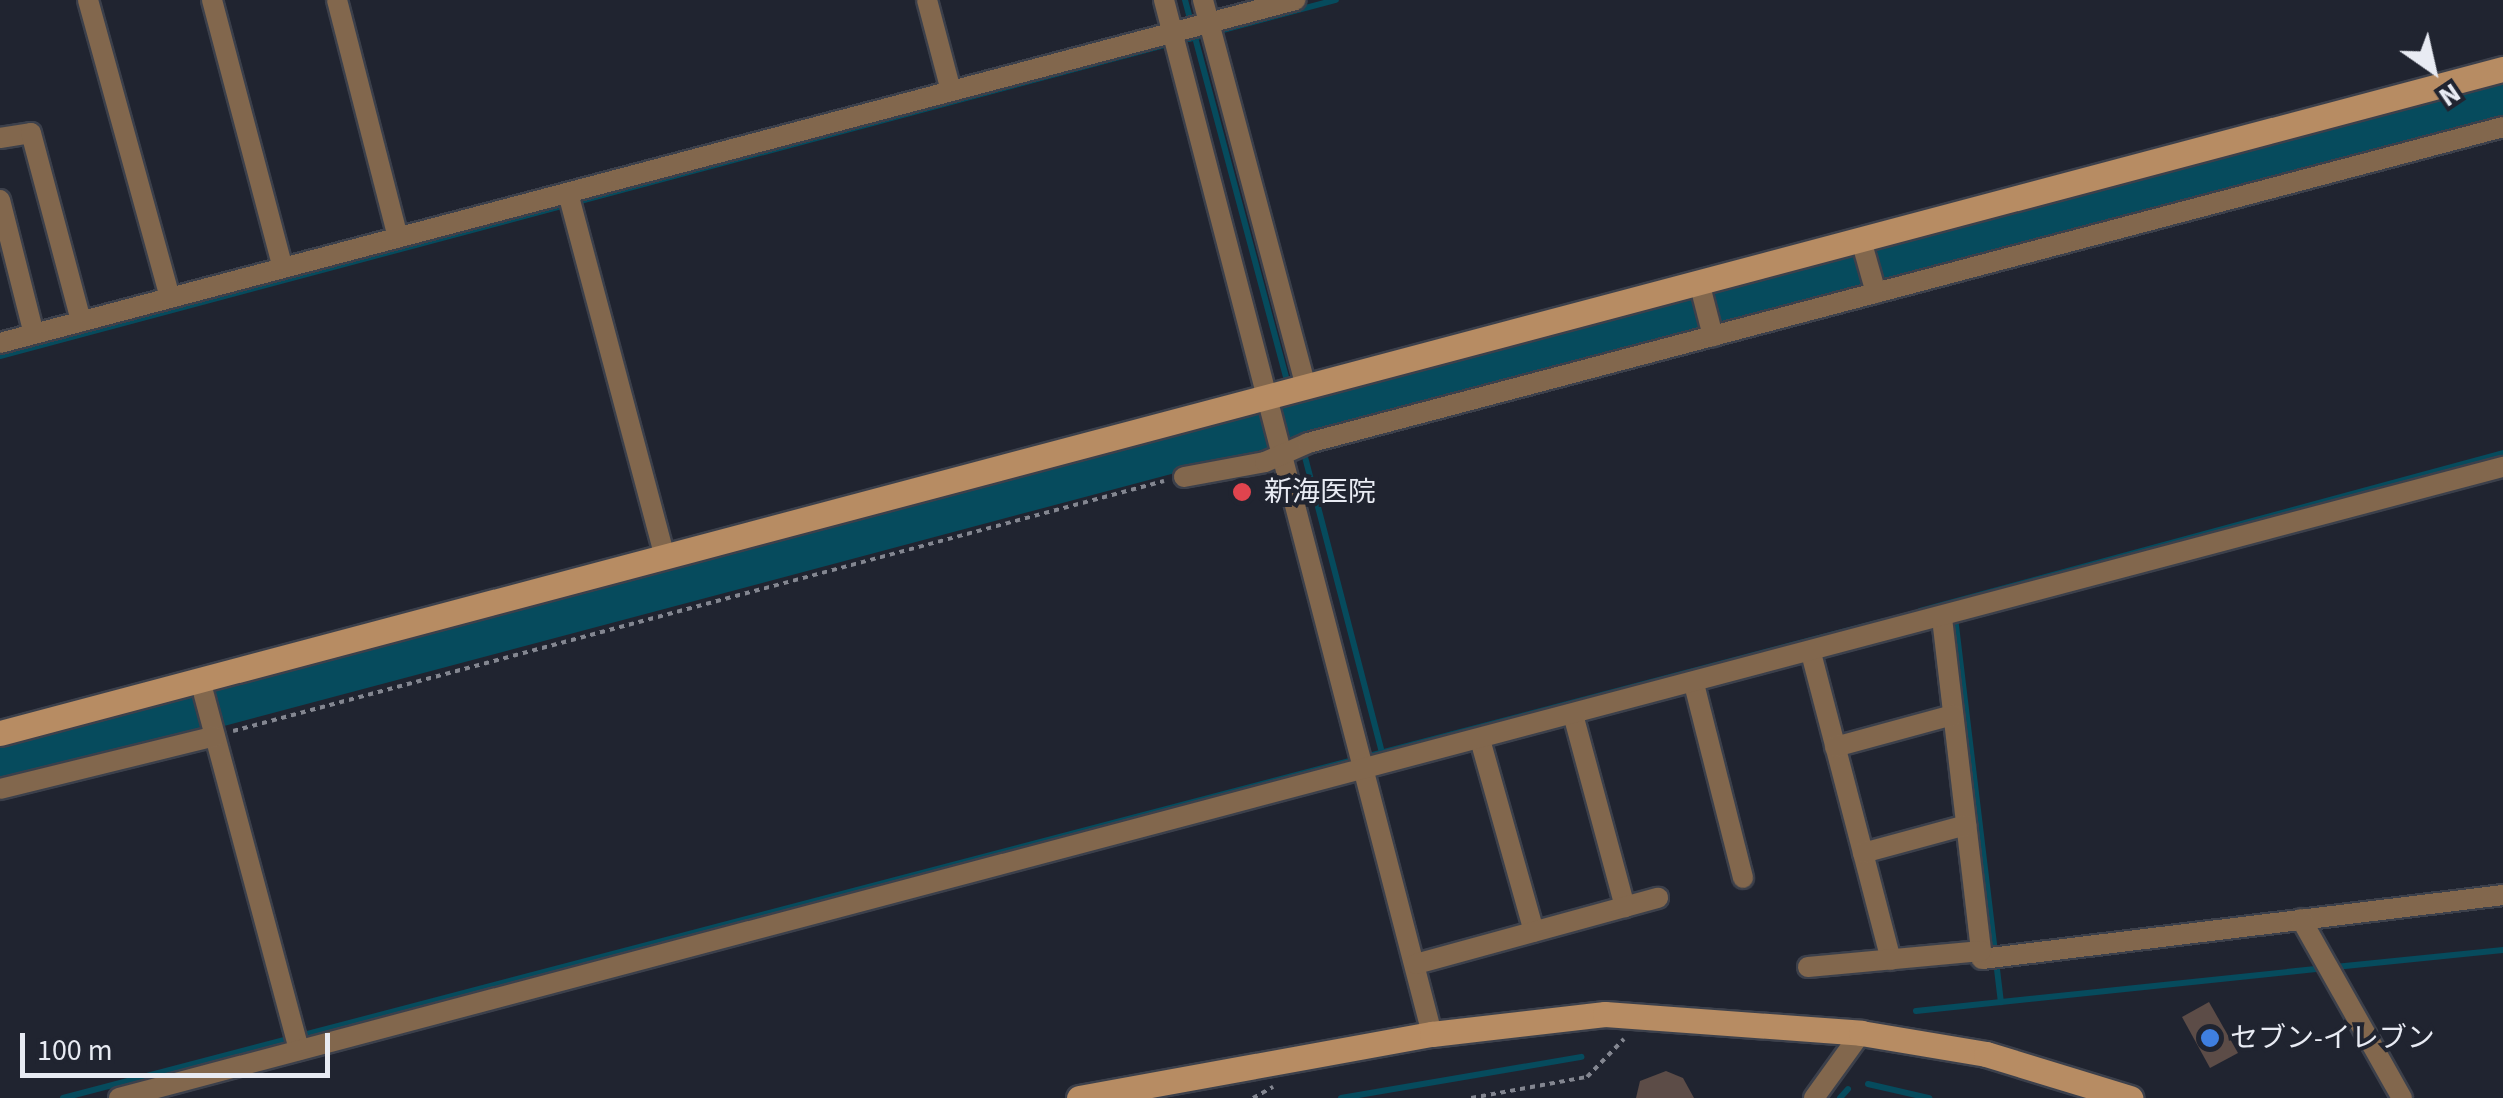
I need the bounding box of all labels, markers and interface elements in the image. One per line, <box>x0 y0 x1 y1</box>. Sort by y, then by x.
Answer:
north arrow <box>2383 20 2483 120</box>
text: N <box>2431 73 2469 117</box>
place label: 新海医院 <box>1264 475 1376 509</box>
marker: 新海医院 <box>1229 479 1255 505</box>
scale bar <box>25 1013 335 1075</box>
place label: セブン-イレブン <box>2230 1021 2435 1055</box>
marker: セブン-イレブン <box>2199 1027 2221 1049</box>
text: 100 m <box>37 1029 113 1072</box>

